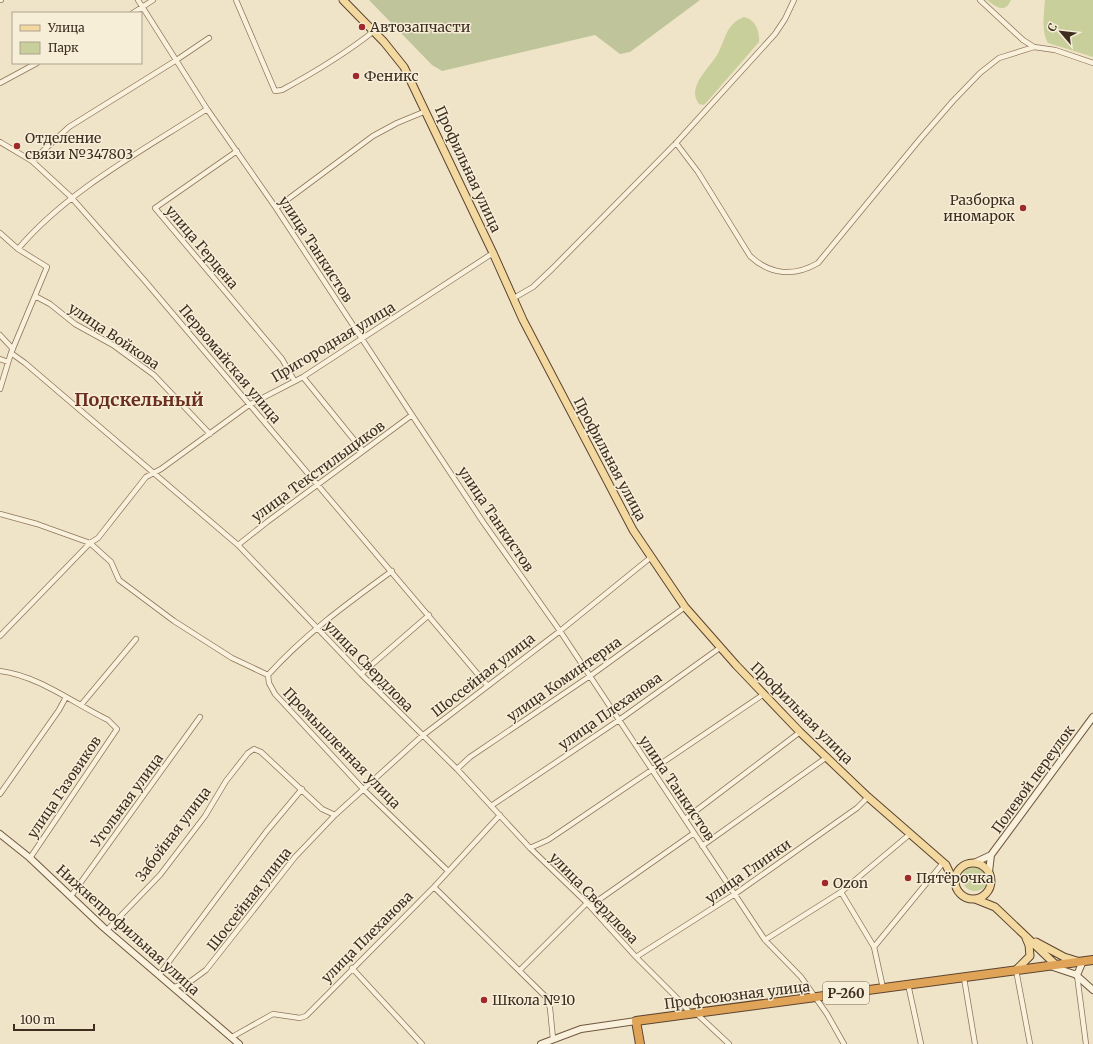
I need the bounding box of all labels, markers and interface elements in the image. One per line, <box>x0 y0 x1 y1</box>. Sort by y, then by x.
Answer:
legend <box>12 12 142 64</box>
north arrow <box>1041 12 1081 52</box>
place label: Автозапчасти <box>369 18 471 36</box>
text: Улица <box>47 20 85 35</box>
text: С <box>1044 21 1060 34</box>
marker: Автозапчасти <box>357 22 367 32</box>
text: Парк <box>48 40 79 55</box>
place label: Феникс <box>364 67 419 85</box>
marker: Феникс <box>351 71 361 81</box>
street label: Профильная улица <box>431 103 505 236</box>
place label: Отделение связи №347803 <box>25 129 133 163</box>
marker: Отделение связи №347803 <box>12 141 22 151</box>
place label: Разборка иномарок <box>943 191 1015 225</box>
street label: улица Танкистов <box>275 193 357 305</box>
street label: улица Герцена <box>162 201 243 293</box>
marker: Разборка иномарок <box>1018 203 1028 213</box>
street label: Пригородная улица <box>268 298 399 386</box>
street label: улица Войкова <box>65 299 163 373</box>
street label: Первомайская улица <box>175 301 285 427</box>
district label: Подскельный <box>74 388 204 411</box>
street label: Профильная улица <box>570 394 650 524</box>
street label: улица Текстильщиков <box>248 417 388 525</box>
street label: улица Танкистов <box>454 463 538 575</box>
street label: улица Свердлова <box>321 616 418 716</box>
street label: Шоссейная улица <box>428 629 539 721</box>
street label: улица Коминтерна <box>503 632 625 725</box>
street label: Профильная улица <box>747 658 857 768</box>
street label: улица Плеханова <box>555 668 666 753</box>
street label: Промышленная улица <box>279 684 405 813</box>
street label: Полевой переулок <box>988 721 1078 837</box>
street label: улица Газовиков <box>23 732 105 842</box>
street label: улица Танкистов <box>635 732 719 844</box>
street label: Угольная улица <box>86 749 167 851</box>
street label: Забойная улица <box>131 783 215 885</box>
street label: улица Глинки <box>702 835 795 907</box>
street label: Шоссейная улица <box>203 843 295 954</box>
street label: улица Свердлова <box>546 848 643 948</box>
street label: Нижнепрофильная улица <box>53 861 204 999</box>
place label: Пятёрочка <box>916 869 994 887</box>
marker: Пятёрочка <box>903 873 913 883</box>
place label: Ozon <box>833 874 868 892</box>
marker: Ozon <box>820 878 830 888</box>
street label: улица Плеханова <box>317 887 417 987</box>
street label: Профсоюзная улица <box>663 977 811 1013</box>
road number: Р-260 <box>823 982 869 1004</box>
place label: Школа №10 <box>492 991 575 1009</box>
marker: Школа №10 <box>479 995 489 1005</box>
scale bar <box>14 1006 94 1032</box>
text: 100 m <box>20 1012 55 1027</box>

